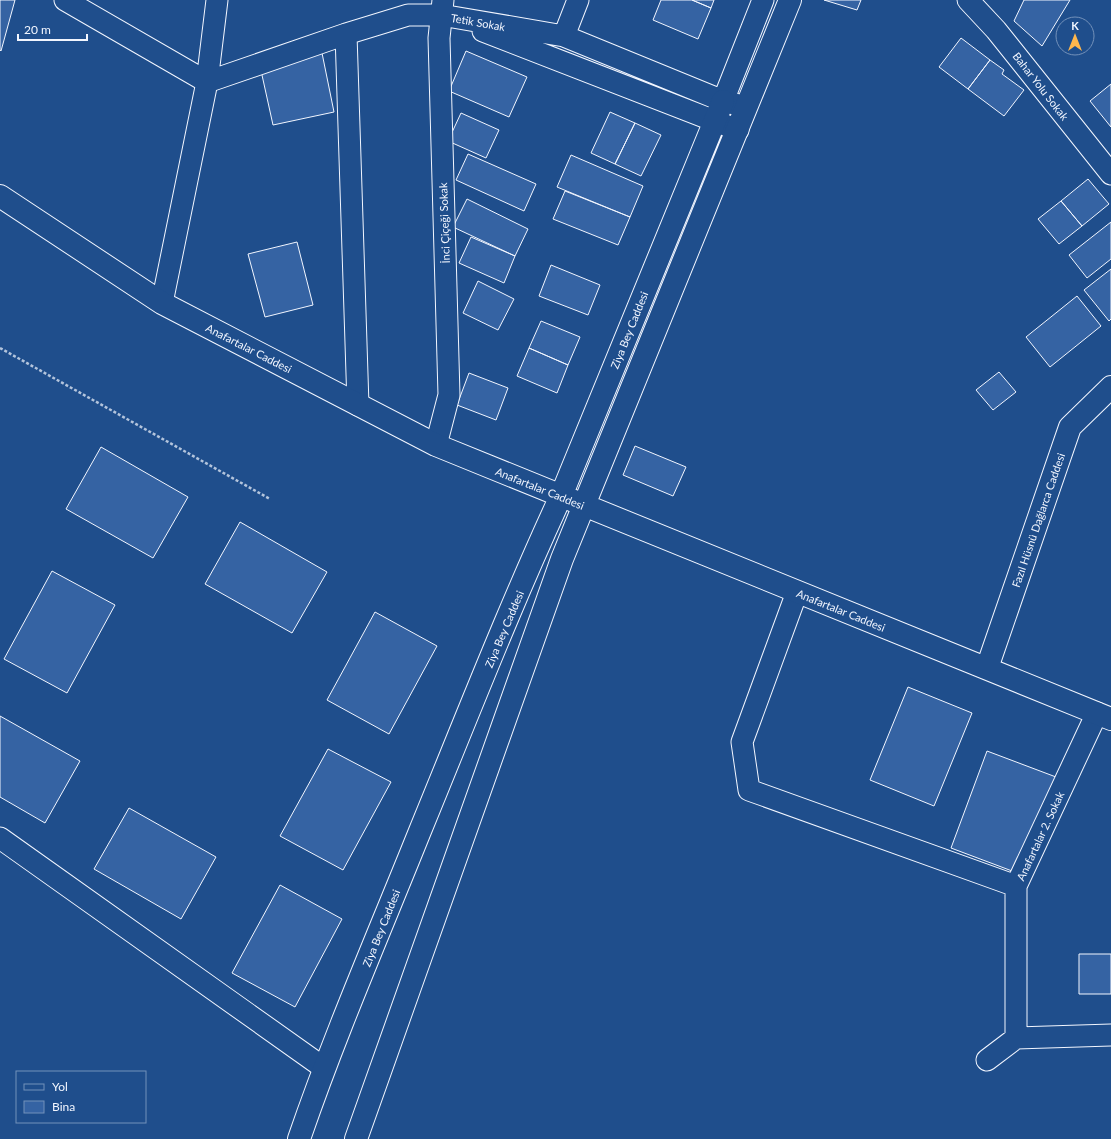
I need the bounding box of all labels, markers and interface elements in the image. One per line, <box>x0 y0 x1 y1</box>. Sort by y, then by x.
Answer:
street label: Tetik Sokak <box>450 11 507 33</box>
scale bar <box>18 16 87 42</box>
north arrow <box>1055 16 1095 56</box>
text: K <box>1071 19 1079 32</box>
text: 20 m <box>24 22 51 37</box>
street label: Bahar Yolu Sokak <box>1010 49 1072 123</box>
street label: İnci Çiçeği Sokak <box>436 182 452 264</box>
street label: Ziya Bey Caddesi <box>608 289 651 371</box>
street label: Anafartalar Caddesi <box>204 321 294 375</box>
street label: Fazıl Hüsnü Dağlarca Caddesi <box>1009 451 1067 589</box>
street label: Anafartalar Caddesi <box>494 464 587 512</box>
street label: Anafartalar Caddesi <box>795 586 888 634</box>
street label: Ziya Bey Caddesi <box>482 588 526 669</box>
street label: Anafartalar 2. Sokak <box>1014 789 1067 883</box>
street label: Ziya Bey Caddesi <box>360 887 403 969</box>
legend <box>16 1071 146 1123</box>
text: Yol <box>52 1079 68 1094</box>
text: Bina <box>52 1099 75 1114</box>

